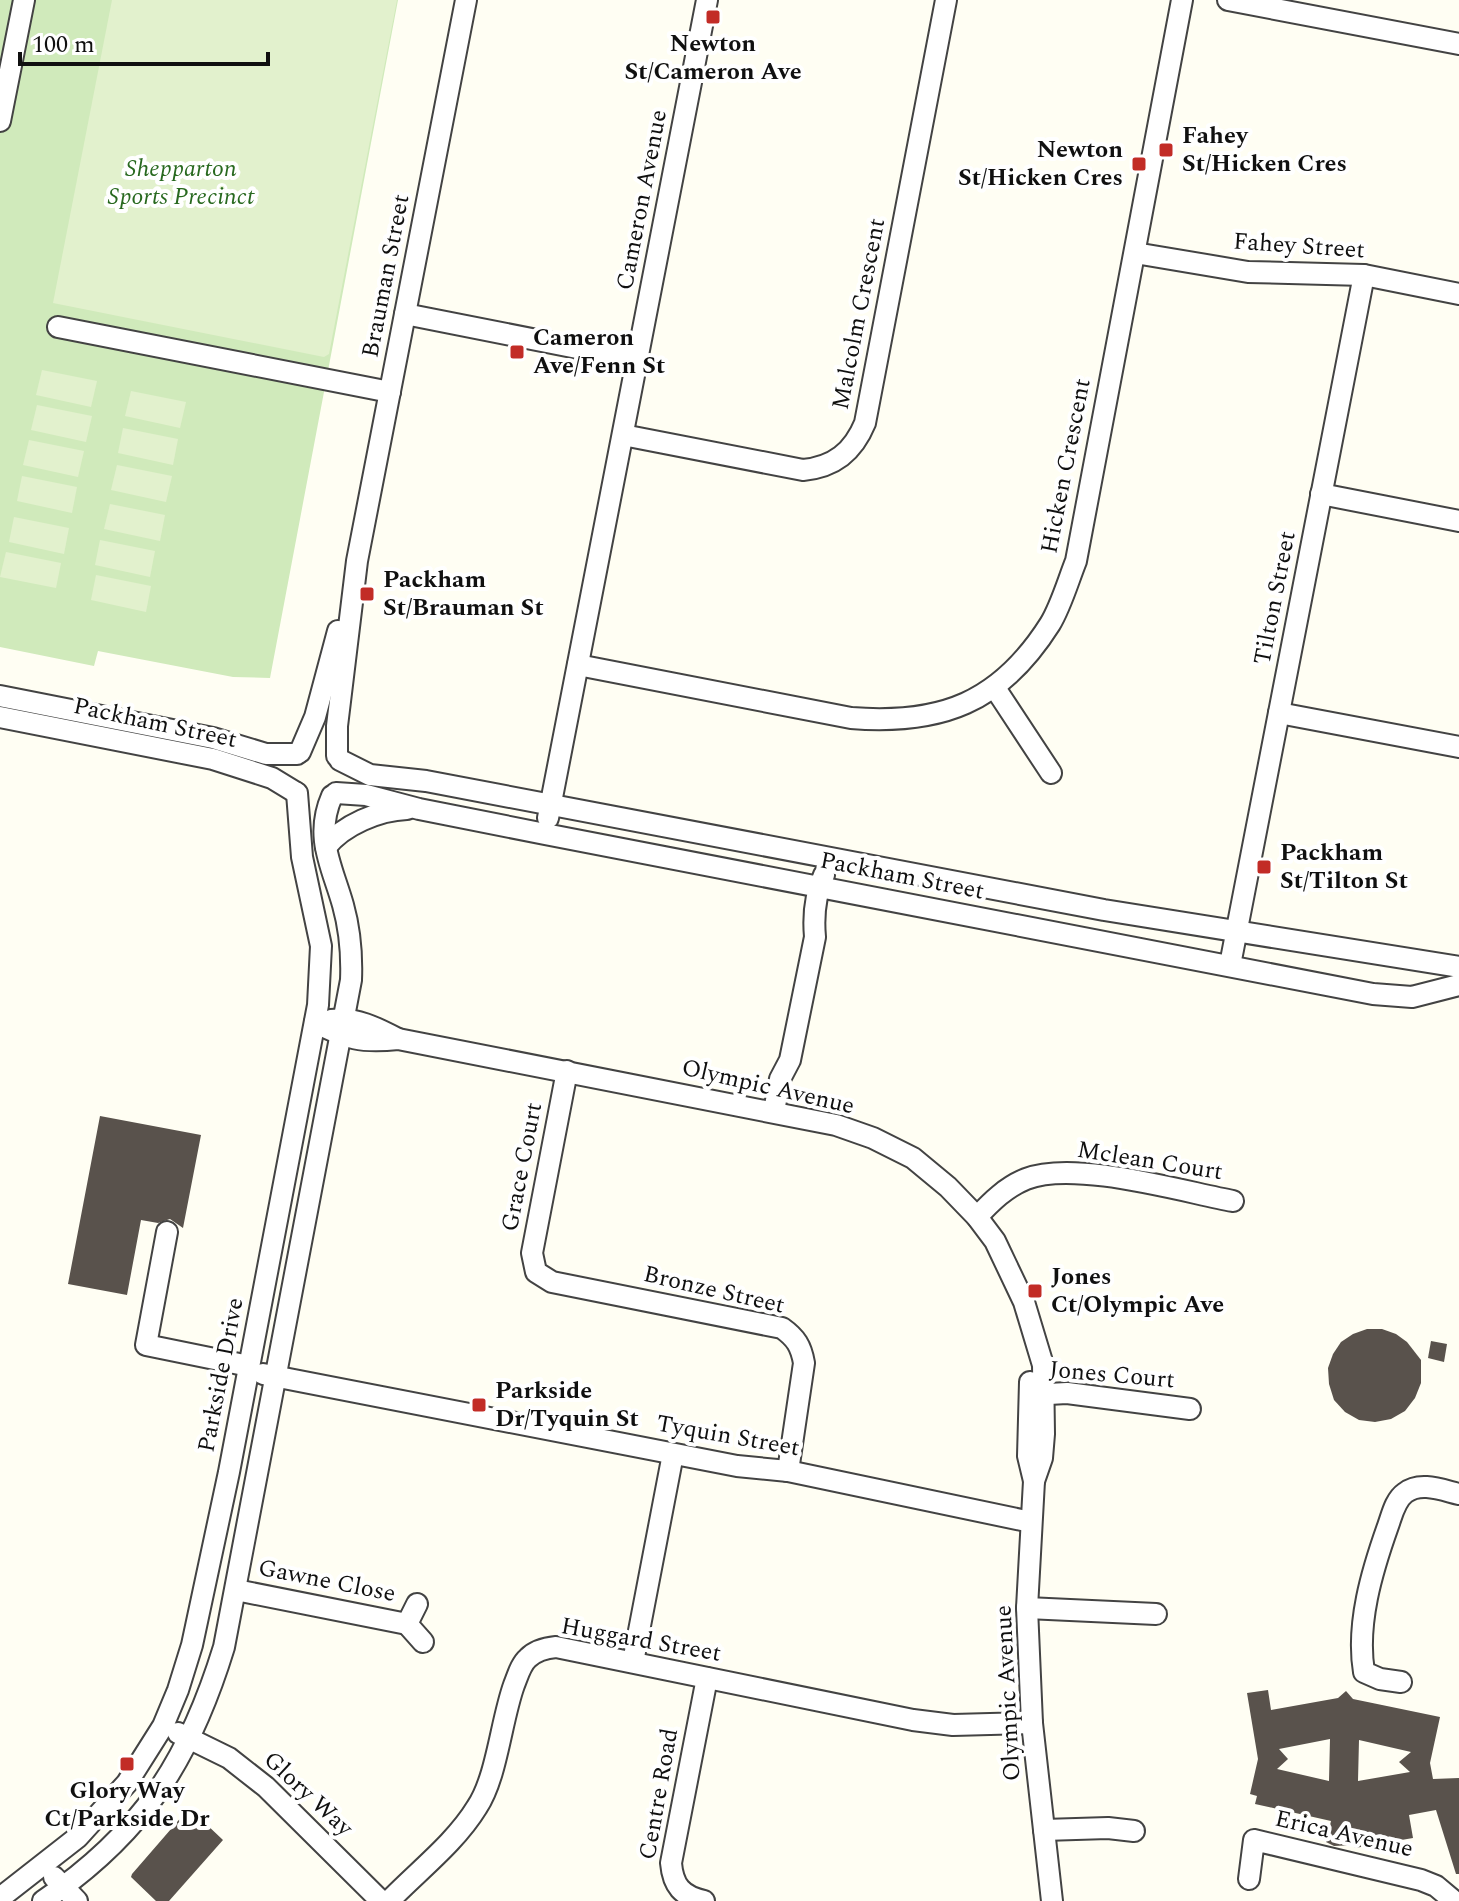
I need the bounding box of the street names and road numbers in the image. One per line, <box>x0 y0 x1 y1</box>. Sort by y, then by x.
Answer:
street label: Cameron Avenue <box>607 107 677 293</box>
street label: Brauman Street <box>352 191 420 361</box>
street label: Malcolm Crescent <box>823 215 895 413</box>
street label: Fahey Street <box>1232 223 1366 269</box>
street label: Hicken Crescent <box>1031 375 1101 557</box>
street label: Tilton Street <box>1244 528 1306 668</box>
street label: Packham Street <box>70 688 240 758</box>
street label: Packham Street <box>817 842 987 910</box>
street label: Olympic Avenue <box>678 1050 858 1124</box>
street label: Grace Court <box>492 1099 552 1235</box>
street label: Mclean Court <box>1075 1132 1225 1190</box>
street label: Bronze Street <box>640 1256 788 1324</box>
street label: Parkside Drive <box>188 1295 254 1455</box>
street label: Jones Court <box>1048 1352 1176 1398</box>
street label: Tyquin Street <box>653 1406 803 1466</box>
street label: Gawne Close <box>255 1550 399 1612</box>
street label: Olympic Avenue <box>985 1604 1031 1782</box>
street label: Huggard Street <box>558 1608 724 1672</box>
street label: Centre Road <box>630 1725 688 1863</box>
street label: Glory Way <box>255 1743 362 1846</box>
street label: Erica Avenue <box>1271 1801 1417 1867</box>

